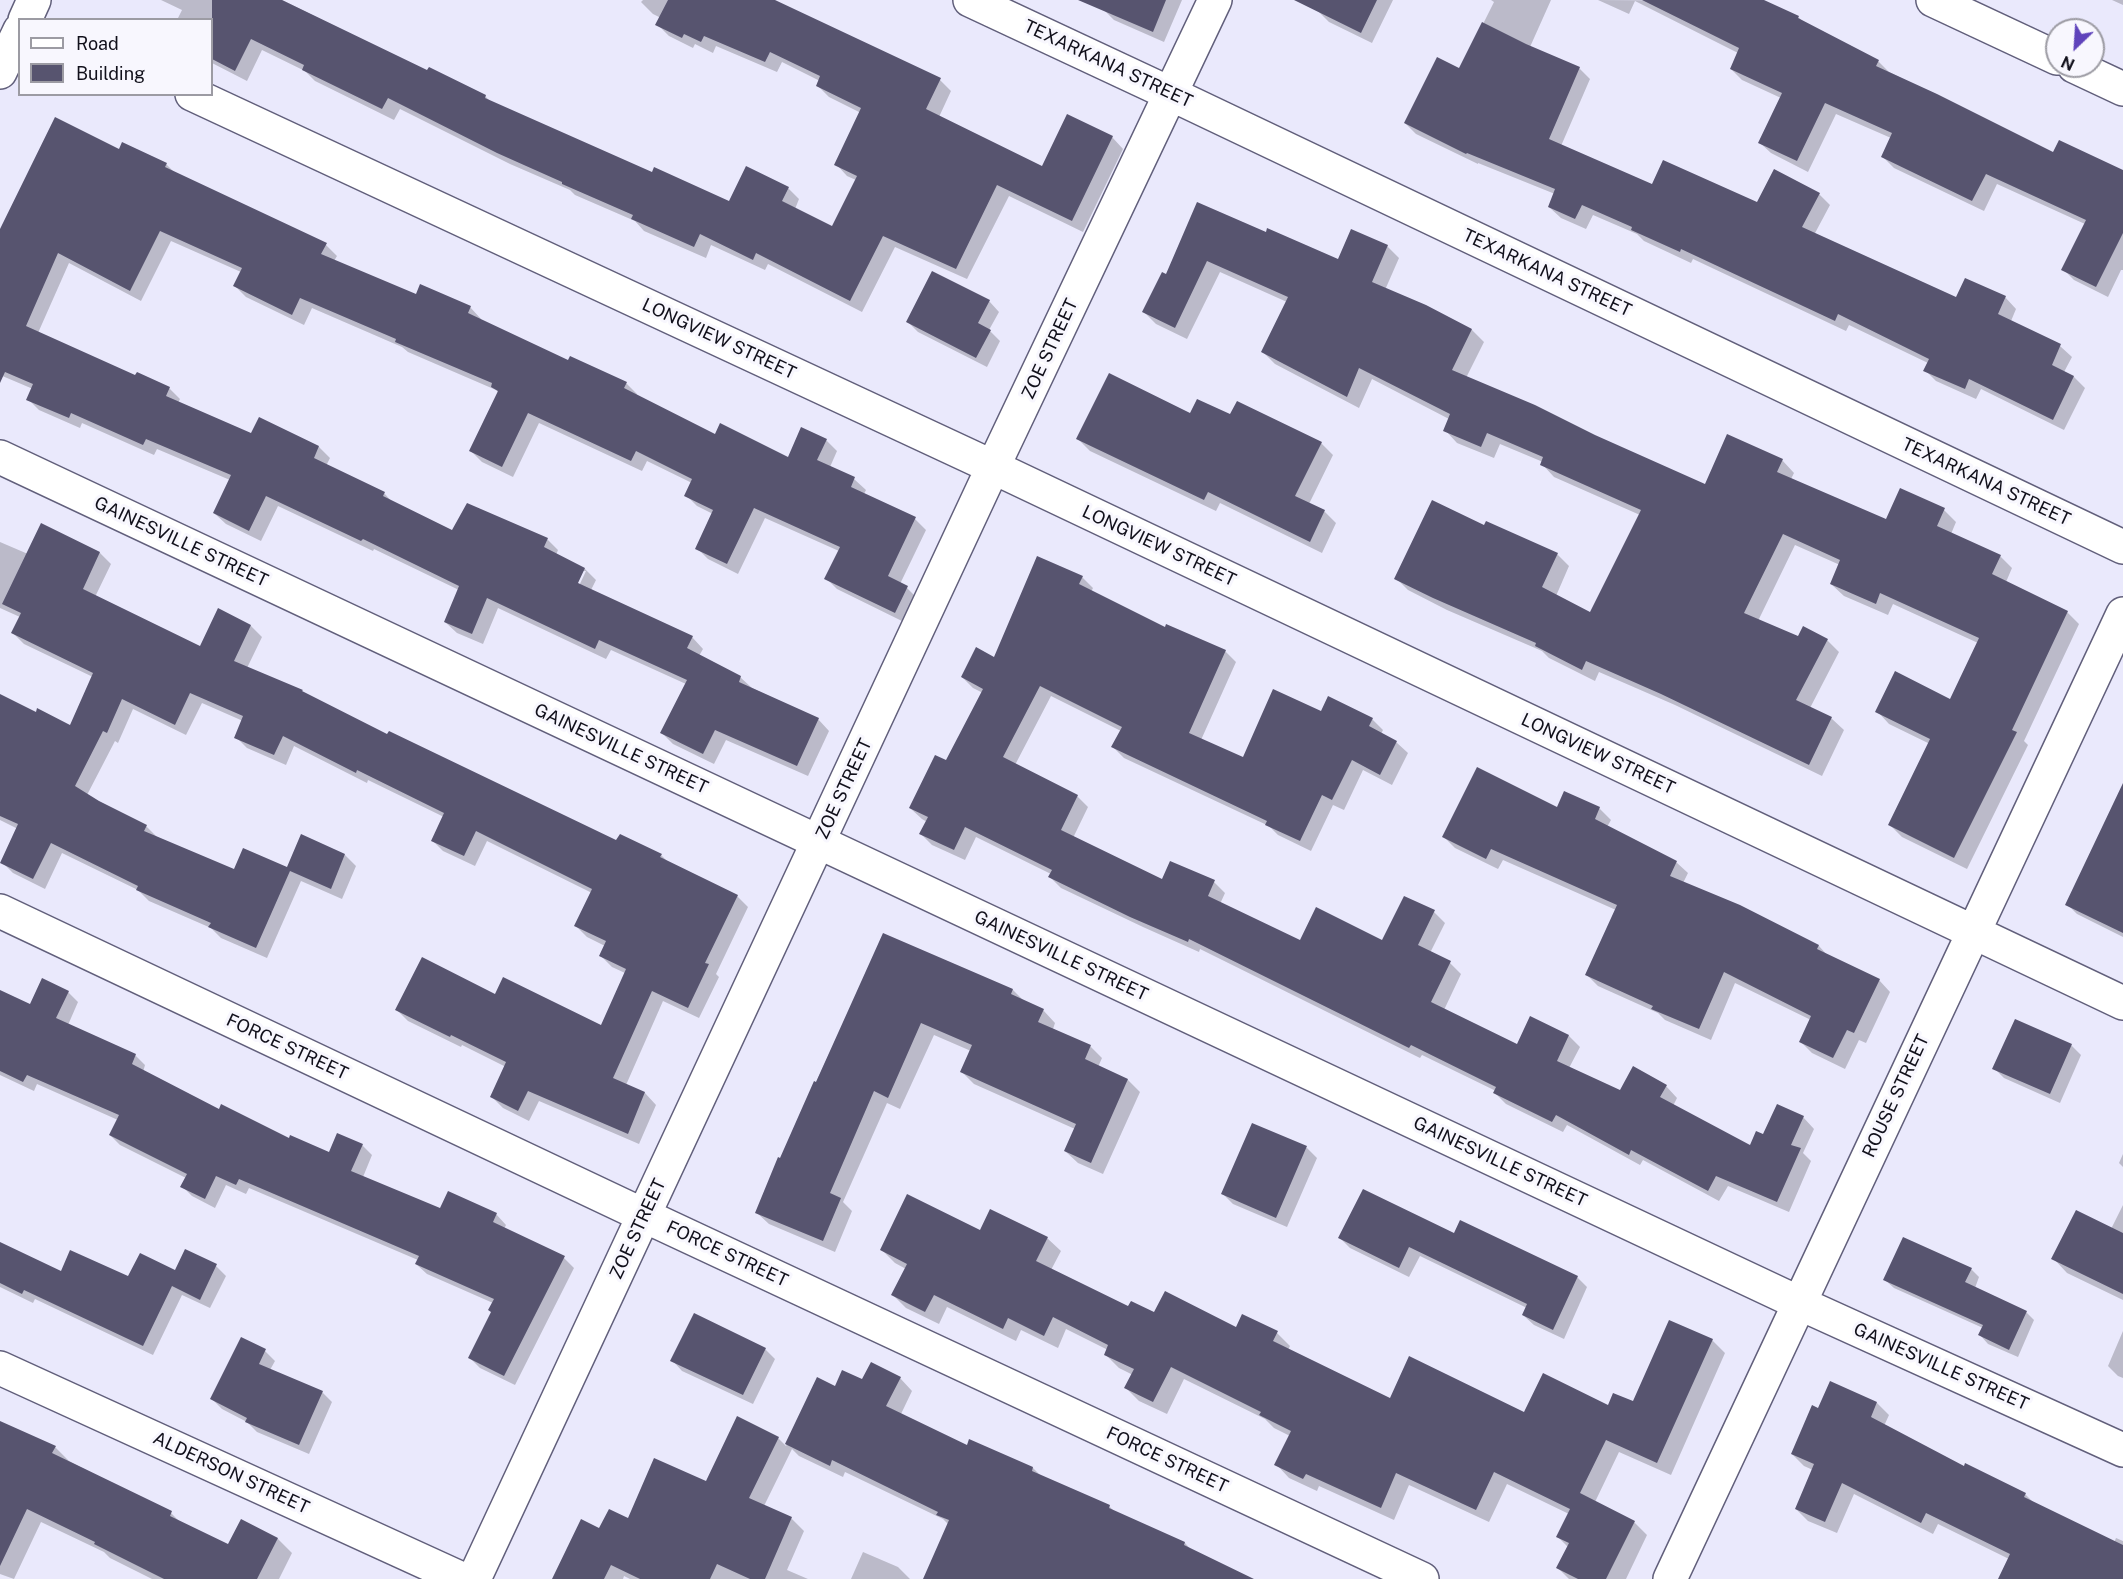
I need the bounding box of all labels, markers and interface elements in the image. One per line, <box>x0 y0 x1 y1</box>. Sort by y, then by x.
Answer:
street label: TEXARKANA STREET <box>1020 15 1196 113</box>
legend <box>18 18 213 96</box>
north arrow <box>2045 18 2105 78</box>
text: Road <box>76 33 119 54</box>
text: N <box>2058 52 2078 74</box>
text: Building <box>76 63 145 84</box>
street label: TEXARKANA STREET <box>1459 224 1635 322</box>
street label: LONGVIEW STREET <box>639 294 799 384</box>
street label: ZOE STREET <box>1017 295 1083 403</box>
street label: TEXARKANA STREET <box>1898 433 2074 531</box>
street label: GAINESVILLE STREET <box>91 492 271 592</box>
street label: LONGVIEW STREET <box>1079 501 1239 591</box>
street label: GAINESVILLE STREET <box>531 699 711 799</box>
street label: LONGVIEW STREET <box>1518 709 1678 799</box>
street label: ZOE STREET <box>811 735 877 843</box>
street label: GAINESVILLE STREET <box>971 906 1151 1006</box>
street label: FORCE STREET <box>223 1009 351 1085</box>
street label: ROUSE STREET <box>1858 1031 1934 1161</box>
street label: GAINESVILLE STREET <box>1410 1112 1590 1212</box>
street label: ZOE STREET <box>605 1175 671 1283</box>
street label: FORCE STREET <box>663 1216 791 1292</box>
street label: GAINESVILLE STREET <box>1850 1319 2032 1415</box>
street label: FORCE STREET <box>1103 1422 1231 1498</box>
street label: ALDERSON STREET <box>149 1427 313 1519</box>

